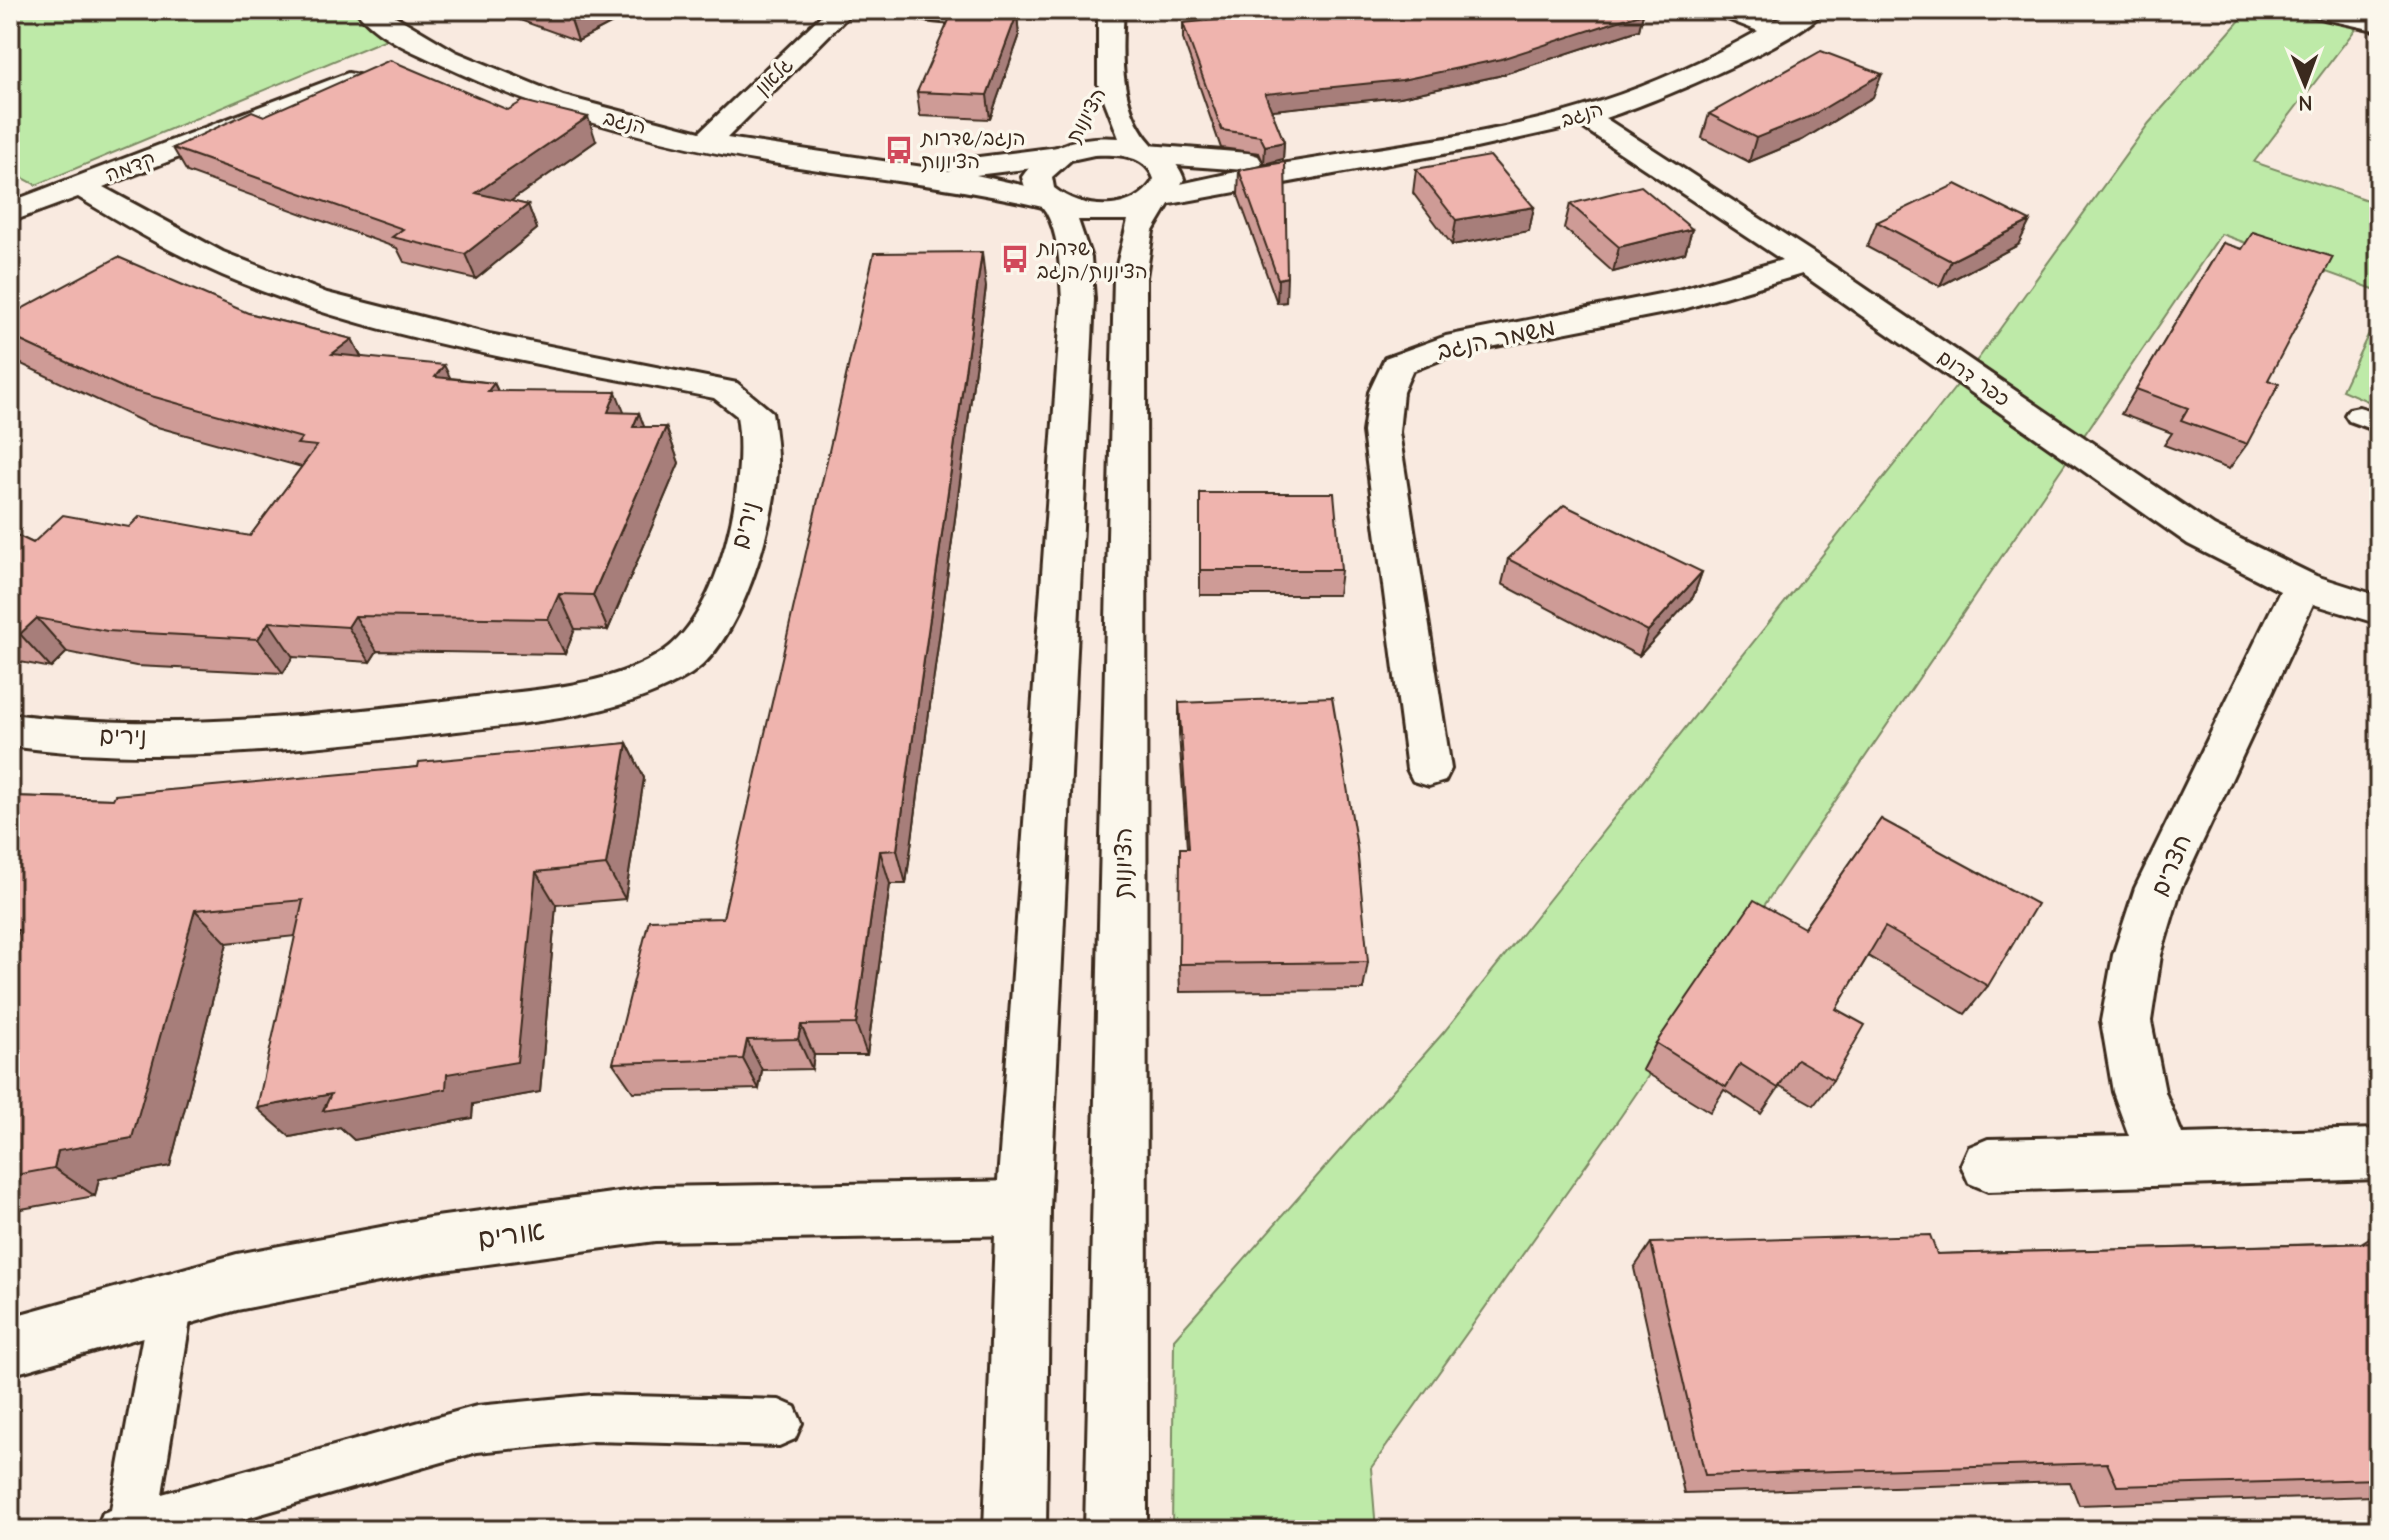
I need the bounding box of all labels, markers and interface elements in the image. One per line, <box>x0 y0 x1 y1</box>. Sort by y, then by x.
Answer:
north arrow <box>2265 44 2345 124</box>
street label: גלאון <box>751 53 799 100</box>
street label: הציונות <box>1062 84 1111 147</box>
text: N <box>2298 90 2313 116</box>
street label: הנגב <box>1558 97 1606 132</box>
street label: הנגב <box>601 106 649 139</box>
place label: הנגב/שדרות הציונות <box>920 127 1026 173</box>
bus stop icon: הנגב/שדרות הציונות <box>884 135 914 165</box>
street label: קדמה <box>102 147 159 187</box>
place label: שדרות הציונות/הנגב <box>1036 237 1148 283</box>
bus stop icon: שדרות הציונות/הנגב <box>1000 244 1030 274</box>
street label: משמר הנגב <box>1434 313 1558 365</box>
street label: כפר דרום <box>1933 345 2014 411</box>
street label: נירים <box>725 498 765 552</box>
street label: נירים <box>99 722 147 750</box>
street label: הציונות <box>1108 827 1138 899</box>
street label: חצרים <box>2145 830 2197 900</box>
street label: אורים <box>475 1214 547 1256</box>

